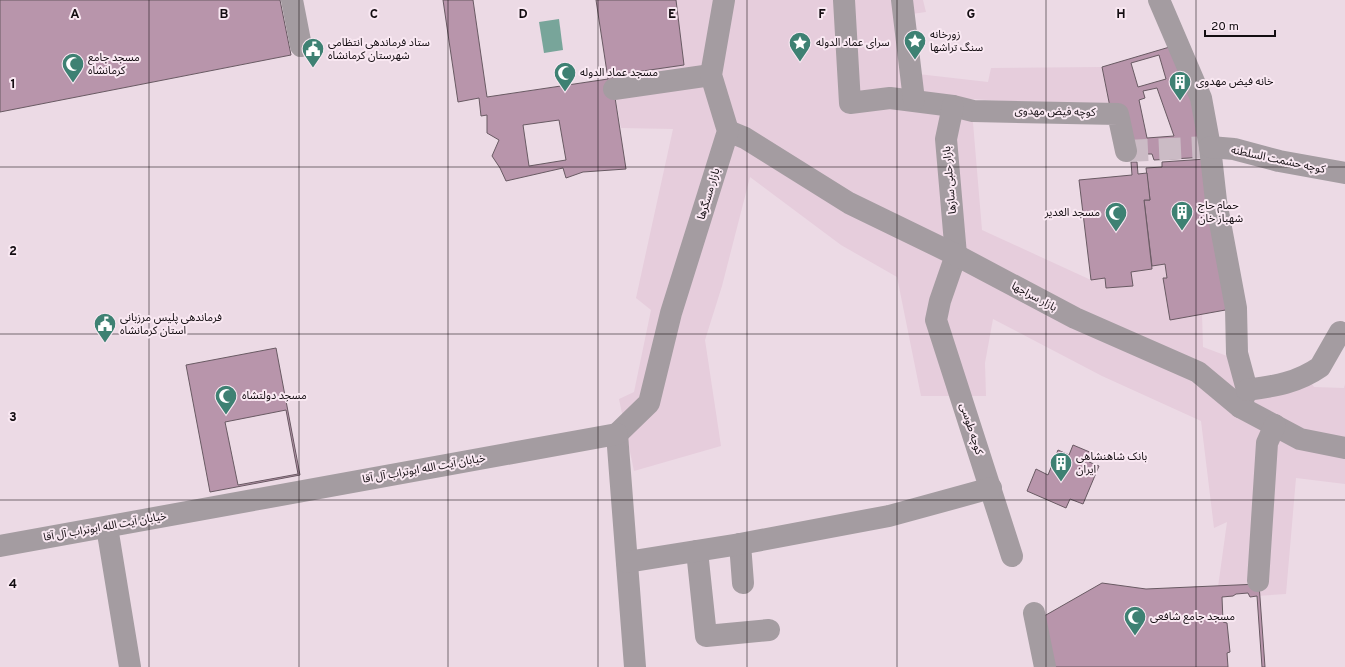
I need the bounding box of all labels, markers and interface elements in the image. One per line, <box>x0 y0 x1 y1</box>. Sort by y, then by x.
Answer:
text: A <box>70 7 80 23</box>
text: B <box>220 7 229 23</box>
text: C <box>370 7 378 23</box>
text: D <box>518 7 528 23</box>
text: E <box>668 7 676 23</box>
text: F <box>818 7 826 23</box>
text: G <box>967 7 976 23</box>
text: H <box>1116 7 1126 23</box>
scale bar <box>1205 12 1275 38</box>
text: 20 m <box>1211 19 1239 35</box>
place icon: زورخانه سنگ تراشها <box>902 28 928 61</box>
place label: زورخانه سنگ تراشها <box>930 28 983 55</box>
place icon: سرای عماد الدوله <box>787 30 813 63</box>
public building icon: ستاد فرماندهی انتظامی شهرستان کرمانشاه <box>300 36 326 69</box>
place label: ستاد فرماندهی انتظامی شهرستان کرمانشاه <box>328 36 430 63</box>
place label: سرای عماد الدوله <box>816 36 890 50</box>
mosque icon: مسجد جامع کرمانشاه <box>60 51 86 84</box>
place label: مسجد جامع کرمانشاه <box>88 51 140 78</box>
mosque icon: مسجد عماد الدوله <box>552 60 578 93</box>
place label: مسجد عماد الدوله <box>580 66 658 80</box>
building icon: خانه فیض مهدوی <box>1167 69 1193 102</box>
place label: خانه فیض مهدوی <box>1196 75 1274 89</box>
text: 1 <box>10 77 16 93</box>
street label: کوچه فیض مهدوی <box>1014 104 1096 120</box>
street label: کوچه حشمت السلطنه <box>1230 143 1327 177</box>
street label: بازار حلبی سازها <box>940 145 960 215</box>
street label: بازار مسگرها <box>695 166 723 222</box>
building icon: حمام حاج شهباز خان <box>1169 199 1195 232</box>
place label: حمام حاج شهباز خان <box>1198 199 1243 226</box>
mosque icon: مسجد الغدیر <box>1103 200 1129 233</box>
place label: مسجد الغدیر <box>1044 206 1100 220</box>
text: 2 <box>9 244 17 260</box>
street label: بازار سراجها <box>1009 279 1059 315</box>
public building icon: فرماندهی پلیس مرزبانی استان کرمانشاه <box>92 311 118 344</box>
place label: فرماندهی پلیس مرزبانی استان کرمانشاه <box>120 311 222 338</box>
mosque icon: مسجد دولتشاه <box>213 383 239 416</box>
place label: مسجد دولتشاه <box>242 389 307 403</box>
street label: کوچه طوسی <box>956 401 986 457</box>
text: 3 <box>9 410 17 426</box>
building icon: بانک شاهنشاهی ایران <box>1048 450 1074 483</box>
place label: بانک شاهنشاهی ایران <box>1076 450 1147 477</box>
street label: خیابان آیت الله ابوتراب آل آقا <box>361 451 487 487</box>
street label: خیابان آیت الله ابوتراب آل آقا <box>42 509 168 545</box>
text: 4 <box>9 577 17 593</box>
mosque icon: مسجد جامع شافعی <box>1122 604 1148 637</box>
place label: مسجد جامع شافعی <box>1150 610 1235 624</box>

